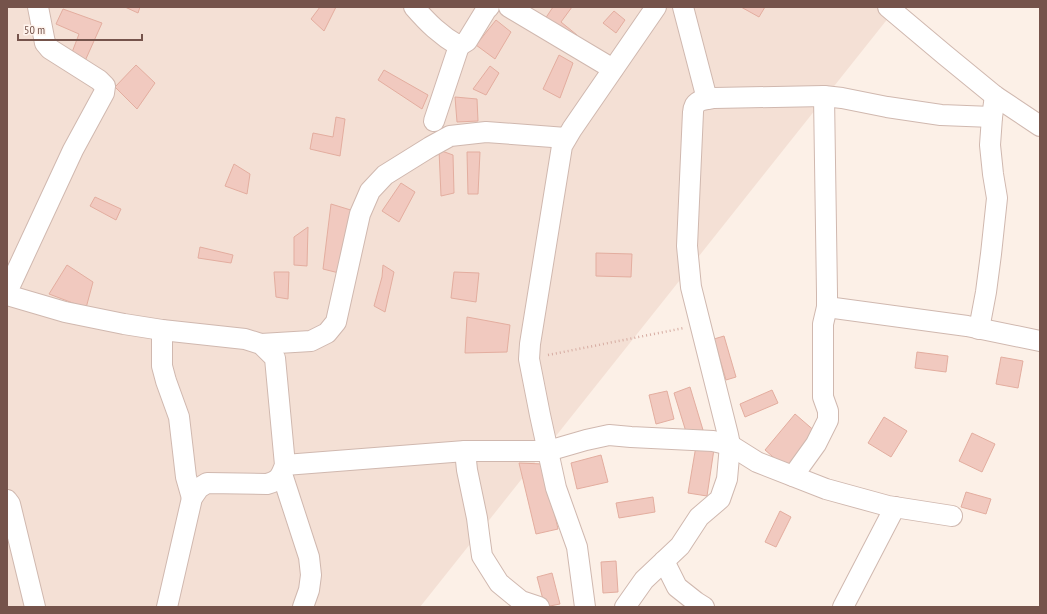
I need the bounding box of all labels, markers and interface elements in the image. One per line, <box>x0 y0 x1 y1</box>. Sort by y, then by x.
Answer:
scale bar <box>18 16 142 42</box>
text: 50 m <box>24 22 45 37</box>

